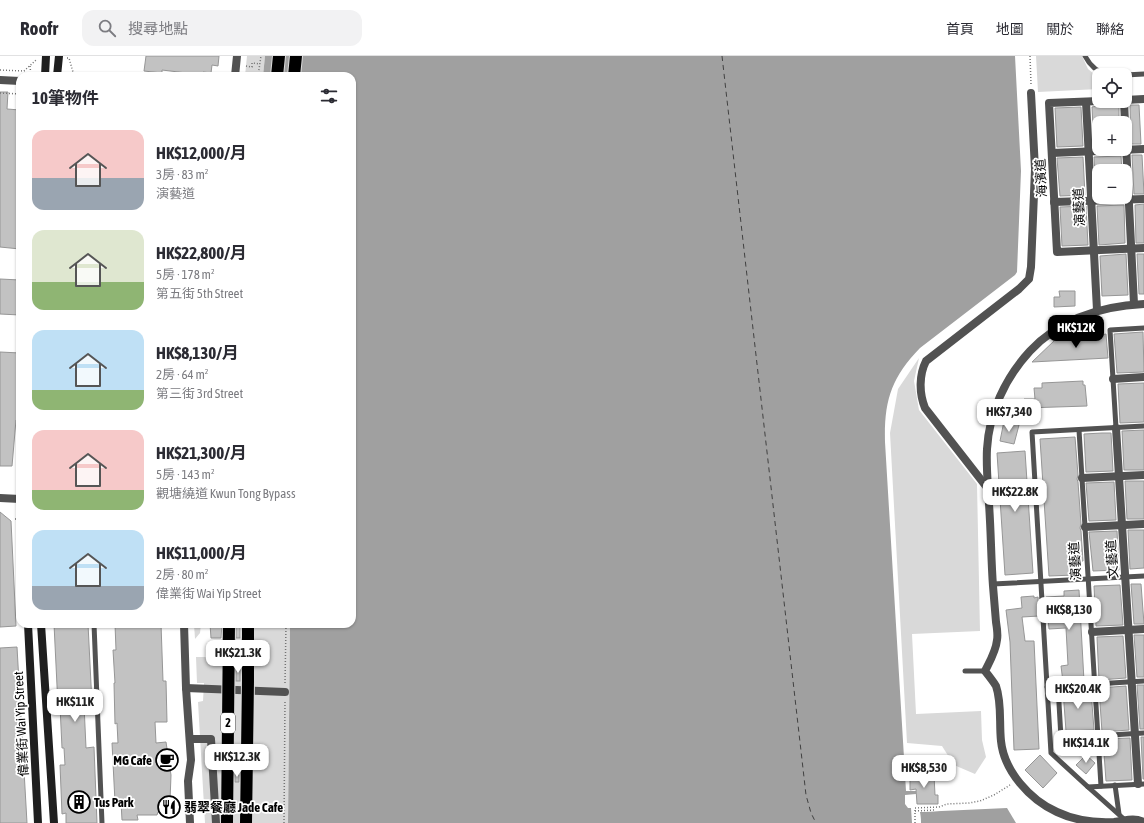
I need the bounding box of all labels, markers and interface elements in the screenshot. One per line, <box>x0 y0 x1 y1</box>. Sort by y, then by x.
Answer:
search box <box>82 10 362 46</box>
text: Roofr <box>20 17 58 39</box>
icon: search <box>96 17 118 39</box>
text: 搜尋地點 <box>128 20 188 37</box>
text: 首頁 <box>946 21 974 37</box>
text: 地圖 <box>996 21 1024 37</box>
text: 關於 <box>1046 21 1074 37</box>
text: 聯絡 <box>1096 21 1124 37</box>
map controls <box>1092 68 1132 204</box>
button: locate <box>1092 68 1132 108</box>
icon: filters <box>318 85 340 107</box>
text: 10筆物件 <box>32 88 99 108</box>
button: + <box>1092 116 1132 156</box>
text: HK$12,000/月 <box>156 143 247 163</box>
icon: home <box>64 146 112 194</box>
street label: 海濱道 <box>1032 158 1050 198</box>
button: − <box>1092 164 1132 204</box>
text: 3房 · 83 m² <box>156 167 208 182</box>
text: 演藝道 <box>156 186 195 201</box>
street label: 演藝道 <box>1070 187 1088 227</box>
text: HK$22,800/月 <box>156 243 247 263</box>
icon: home <box>64 246 112 294</box>
text: 5房 · 178 m² <box>156 267 215 282</box>
text: 第五街 5th Street <box>156 286 243 301</box>
pin: HK$12K <box>1043 315 1109 349</box>
text: HK$12K <box>1057 320 1095 335</box>
text: HK$8,130/月 <box>156 343 239 363</box>
icon: home <box>64 346 112 394</box>
text: 2房 · 64 m² <box>156 367 208 382</box>
text: 第三街 3rd Street <box>156 386 243 401</box>
pin: HK$7,340 <box>968 399 1050 433</box>
text: HK$7,340 <box>986 404 1032 419</box>
text: HK$21,300/月 <box>156 443 247 463</box>
icon: home <box>64 446 112 494</box>
text: 5房 · 143 m² <box>156 467 215 482</box>
pin: HK$22.8K <box>974 479 1056 513</box>
text: HK$22.8K <box>992 484 1038 499</box>
text: 觀塘繞道 Kwun Tong Bypass <box>156 486 296 501</box>
street label: 文藝道 <box>1103 539 1121 579</box>
street label: 演藝道 <box>1066 541 1084 581</box>
text: HK$11,000/月 <box>156 543 247 563</box>
icon: home <box>64 546 112 594</box>
text: 2房 · 80 m² <box>156 567 208 582</box>
text: 偉業街 Wai Yip Street <box>156 586 261 601</box>
pin: HK$8,130 <box>1028 597 1110 631</box>
text: HK$8,130 <box>1046 602 1092 617</box>
pin: HK$21.3K <box>197 640 279 674</box>
text: HK$21.3K <box>215 645 261 660</box>
street label: 偉業街 Wai Yip Street <box>11 671 31 777</box>
pin: HK$20.4K <box>1037 676 1119 710</box>
text: HK$20.4K <box>1055 681 1101 696</box>
pin: HK$11K <box>42 689 108 723</box>
text: HK$11K <box>56 694 94 709</box>
road number: 2 <box>221 713 235 733</box>
pin: HK$14.1K <box>1045 730 1127 764</box>
text: HK$14.1K <box>1063 735 1109 750</box>
pin: HK$12.3K <box>196 744 278 778</box>
cafe icon: MG Cafe <box>154 747 180 773</box>
text: HK$12.3K <box>214 749 260 764</box>
place label: MG Cafe <box>113 753 152 768</box>
pin: HK$8,530 <box>883 755 965 789</box>
text: HK$8,530 <box>901 760 947 775</box>
building icon: Tus Park <box>66 789 92 815</box>
restaurant icon: 翡翠餐廳 Jade Cafe <box>156 794 182 820</box>
place label: Tus Park <box>94 795 134 810</box>
place label: 翡翠餐廳 Jade Cafe <box>184 800 283 815</box>

